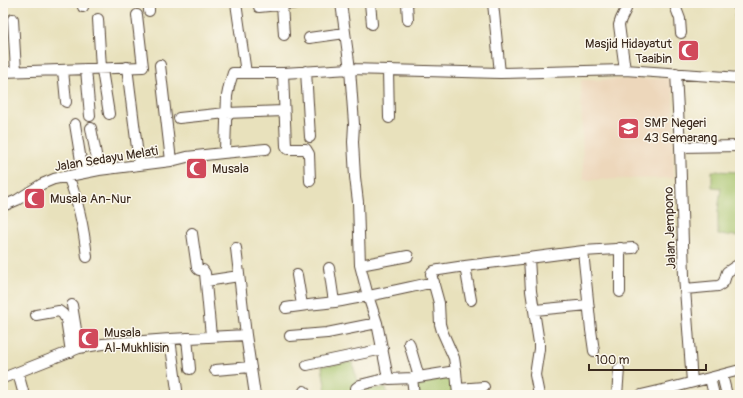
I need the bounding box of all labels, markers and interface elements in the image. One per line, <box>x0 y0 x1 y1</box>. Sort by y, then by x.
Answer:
place label: Masjid Hidayatut Taaibin <box>585 36 673 67</box>
mosque icon: Masjid Hidayatut Taaibin <box>675 37 701 63</box>
place label: SMP Negeri 43 Semarang <box>644 115 718 146</box>
school or university icon: SMP Negeri 43 Semarang <box>615 116 641 142</box>
street label: Jalan Sedayu Melati <box>53 143 159 175</box>
mosque icon: Musala <box>184 155 210 181</box>
place label: Musala <box>212 161 249 177</box>
mosque icon: Musala An-Nur <box>22 185 48 211</box>
street label: Jalan Jempono <box>661 186 679 270</box>
place label: Musala An-Nur <box>50 191 131 207</box>
place label: Musala Al-Mukhlisin <box>104 325 169 356</box>
mosque icon: Musala Al-Mukhlisin <box>76 326 102 352</box>
scale bar <box>589 346 706 372</box>
text: 100 m <box>595 353 630 368</box>

